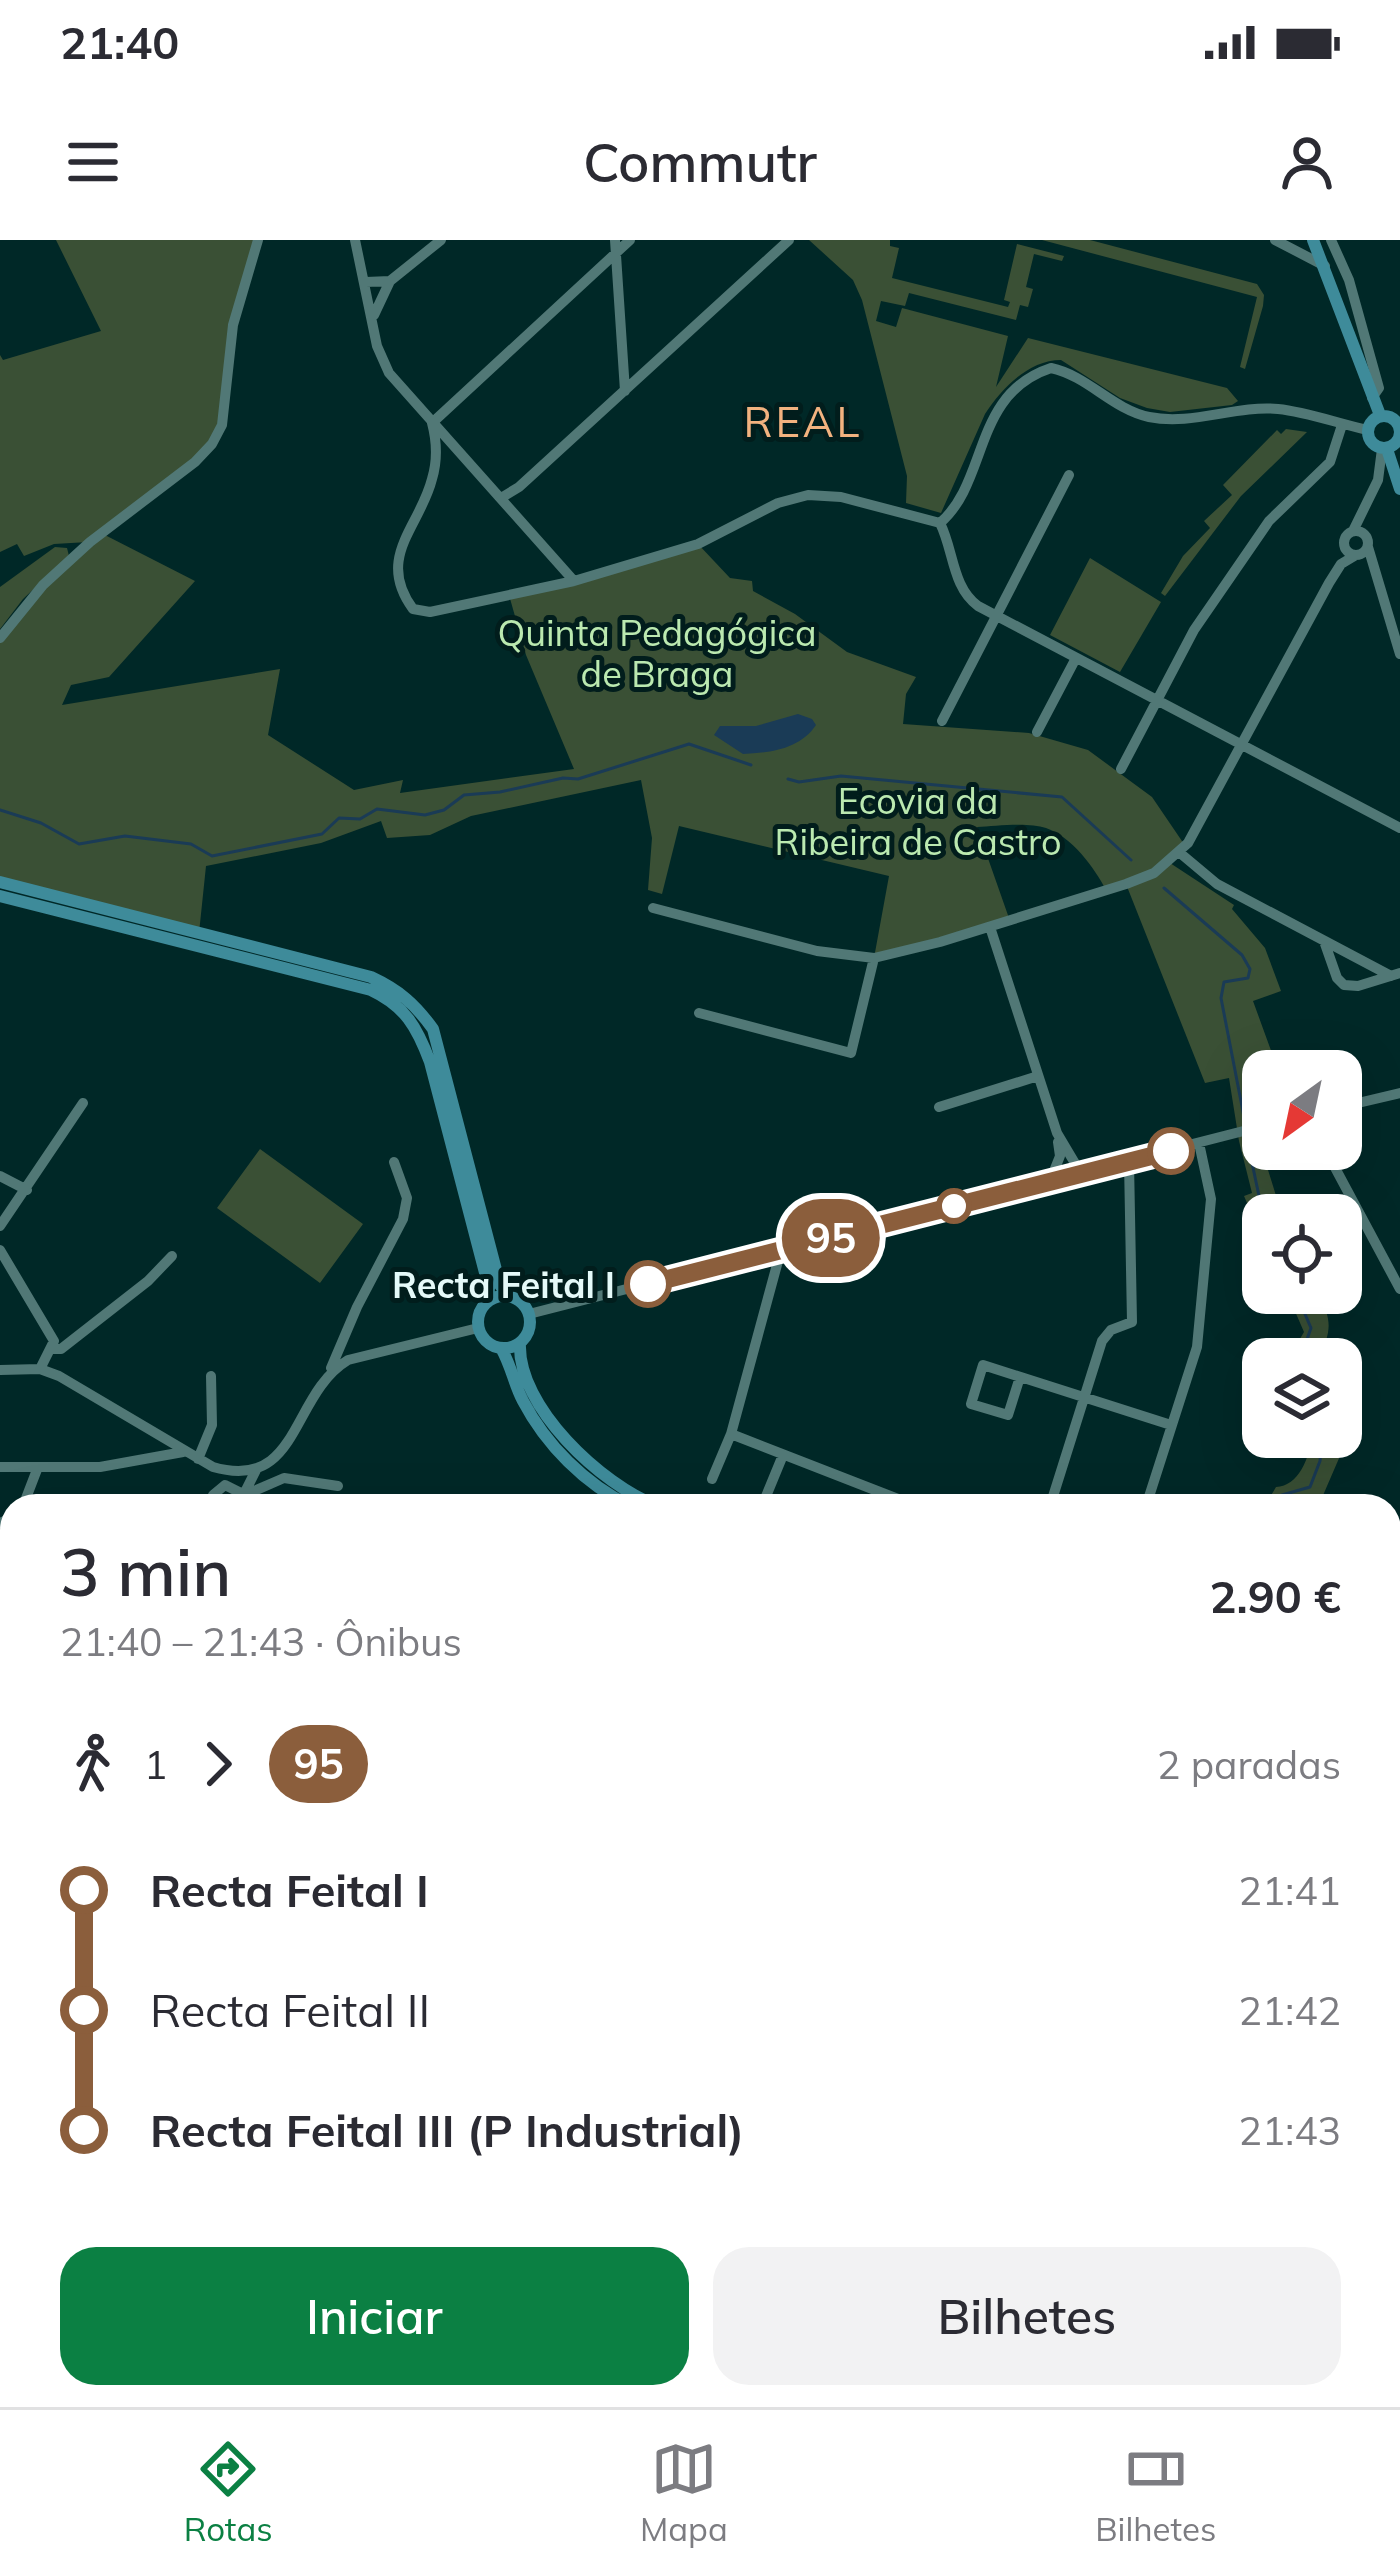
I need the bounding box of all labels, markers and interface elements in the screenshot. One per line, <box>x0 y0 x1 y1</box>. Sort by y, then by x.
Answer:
text: 21:40 <box>60 14 179 70</box>
text: Commutr <box>583 128 817 196</box>
icon: menu <box>60 129 126 195</box>
icon: person <box>1274 129 1340 195</box>
district label: REAL <box>744 395 862 448</box>
park label: Quinta Pedagógica de Braga <box>497 610 817 696</box>
park label: Ecovia da Ribeira de Castro <box>775 778 1062 864</box>
north arrow <box>1242 1050 1362 1170</box>
map controls <box>1242 1050 1362 1458</box>
unlabelled marker <box>1149 1129 1193 1173</box>
unlabelled marker <box>938 1190 970 1222</box>
button: locate <box>1242 1194 1362 1314</box>
line badge: 95 <box>777 1199 885 1277</box>
text: 95 <box>806 1211 856 1264</box>
place label: Recta Feital I <box>392 1262 615 1307</box>
marker: Recta Feital I <box>626 1262 670 1306</box>
button: layers <box>1242 1338 1362 1458</box>
text: 3 min <box>60 1530 231 1613</box>
text: 2.90 € <box>1210 1568 1341 1624</box>
text: 21:40 – 21:43 · Ônibus <box>60 1617 462 1666</box>
icon: walk <box>60 1731 126 1797</box>
icon: forward <box>185 1731 251 1797</box>
text: 95 <box>293 1737 344 1790</box>
text: 1 <box>144 1740 167 1789</box>
text: 2 paradas <box>1157 1740 1341 1789</box>
text: Recta Feital I <box>150 1862 429 1918</box>
text: 21:41 <box>1239 1866 1341 1915</box>
text: Recta Feital II <box>150 1982 430 2038</box>
text: 21:42 <box>1239 1986 1341 2035</box>
text: Recta Feital III (P Industrial) <box>150 2102 744 2158</box>
text: 21:43 <box>1239 2106 1341 2155</box>
button: Iniciar <box>60 2247 689 2385</box>
button: Bilhetes <box>713 2247 1341 2385</box>
tab: Rotas <box>184 2436 273 2549</box>
tab: Mapa <box>640 2436 728 2549</box>
tab: Bilhetes <box>1095 2436 1216 2549</box>

